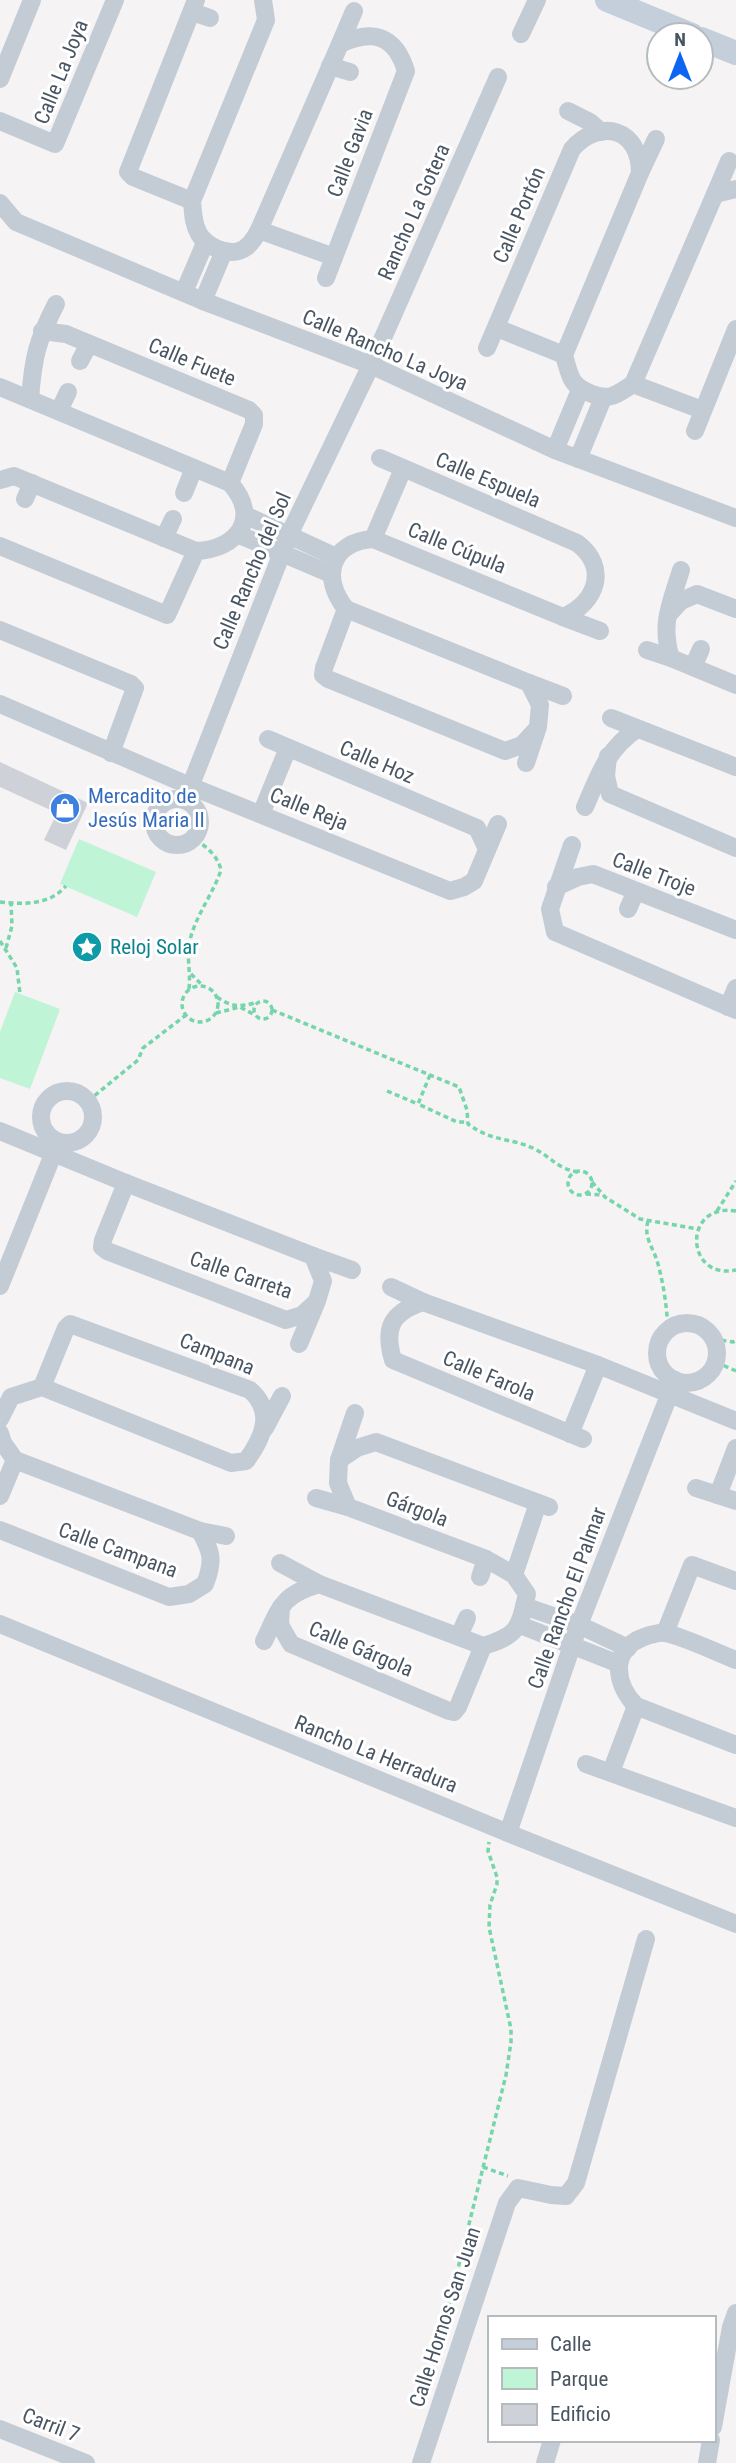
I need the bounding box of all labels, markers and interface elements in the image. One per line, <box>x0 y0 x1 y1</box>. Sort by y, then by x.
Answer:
street label: Calle La Joya <box>29 16 93 128</box>
north arrow <box>645 21 715 91</box>
text: N <box>674 28 686 51</box>
street label: Calle Gavia <box>322 106 378 200</box>
street label: Rancho La Gotera <box>373 140 455 284</box>
street label: Calle Portón <box>488 163 550 267</box>
street label: Calle Rancho La Joya <box>299 304 471 396</box>
street label: Calle Fuete <box>145 333 239 391</box>
street label: Calle Espuela <box>432 447 544 513</box>
street label: Calle Rancho del Sol <box>208 489 296 653</box>
street label: Calle Cúpula <box>404 517 510 579</box>
street label: Calle Hoz <box>336 736 418 788</box>
street label: Calle Reja <box>266 783 352 835</box>
place label: Mercadito de Jesús Maria II <box>88 784 205 832</box>
shop icon: Mercadito de Jesús Maria II <box>48 791 82 825</box>
street label: Calle Troje <box>609 847 699 901</box>
place icon: Reloj Solar <box>70 930 104 964</box>
place label: Reloj Solar <box>110 935 199 959</box>
street label: Calle Carreta <box>187 1246 295 1304</box>
street label: Campana <box>176 1328 258 1380</box>
street label: Calle Farola <box>439 1346 539 1406</box>
street label: Gárgola <box>383 1486 451 1532</box>
street label: Calle Rancho El Palmar <box>523 1504 611 1692</box>
street label: Calle Campana <box>55 1517 181 1583</box>
street label: Calle Gárgola <box>305 1616 417 1682</box>
street label: Rancho La Herradura <box>291 1710 461 1798</box>
street label: Calle Hornos San Juan <box>405 2224 485 2410</box>
legend <box>488 2316 715 2442</box>
text: Calle <box>550 2332 592 2356</box>
text: Parque <box>550 2367 608 2391</box>
text: Edificio <box>550 2402 611 2426</box>
street label: Carril 7 <box>19 2403 83 2447</box>

